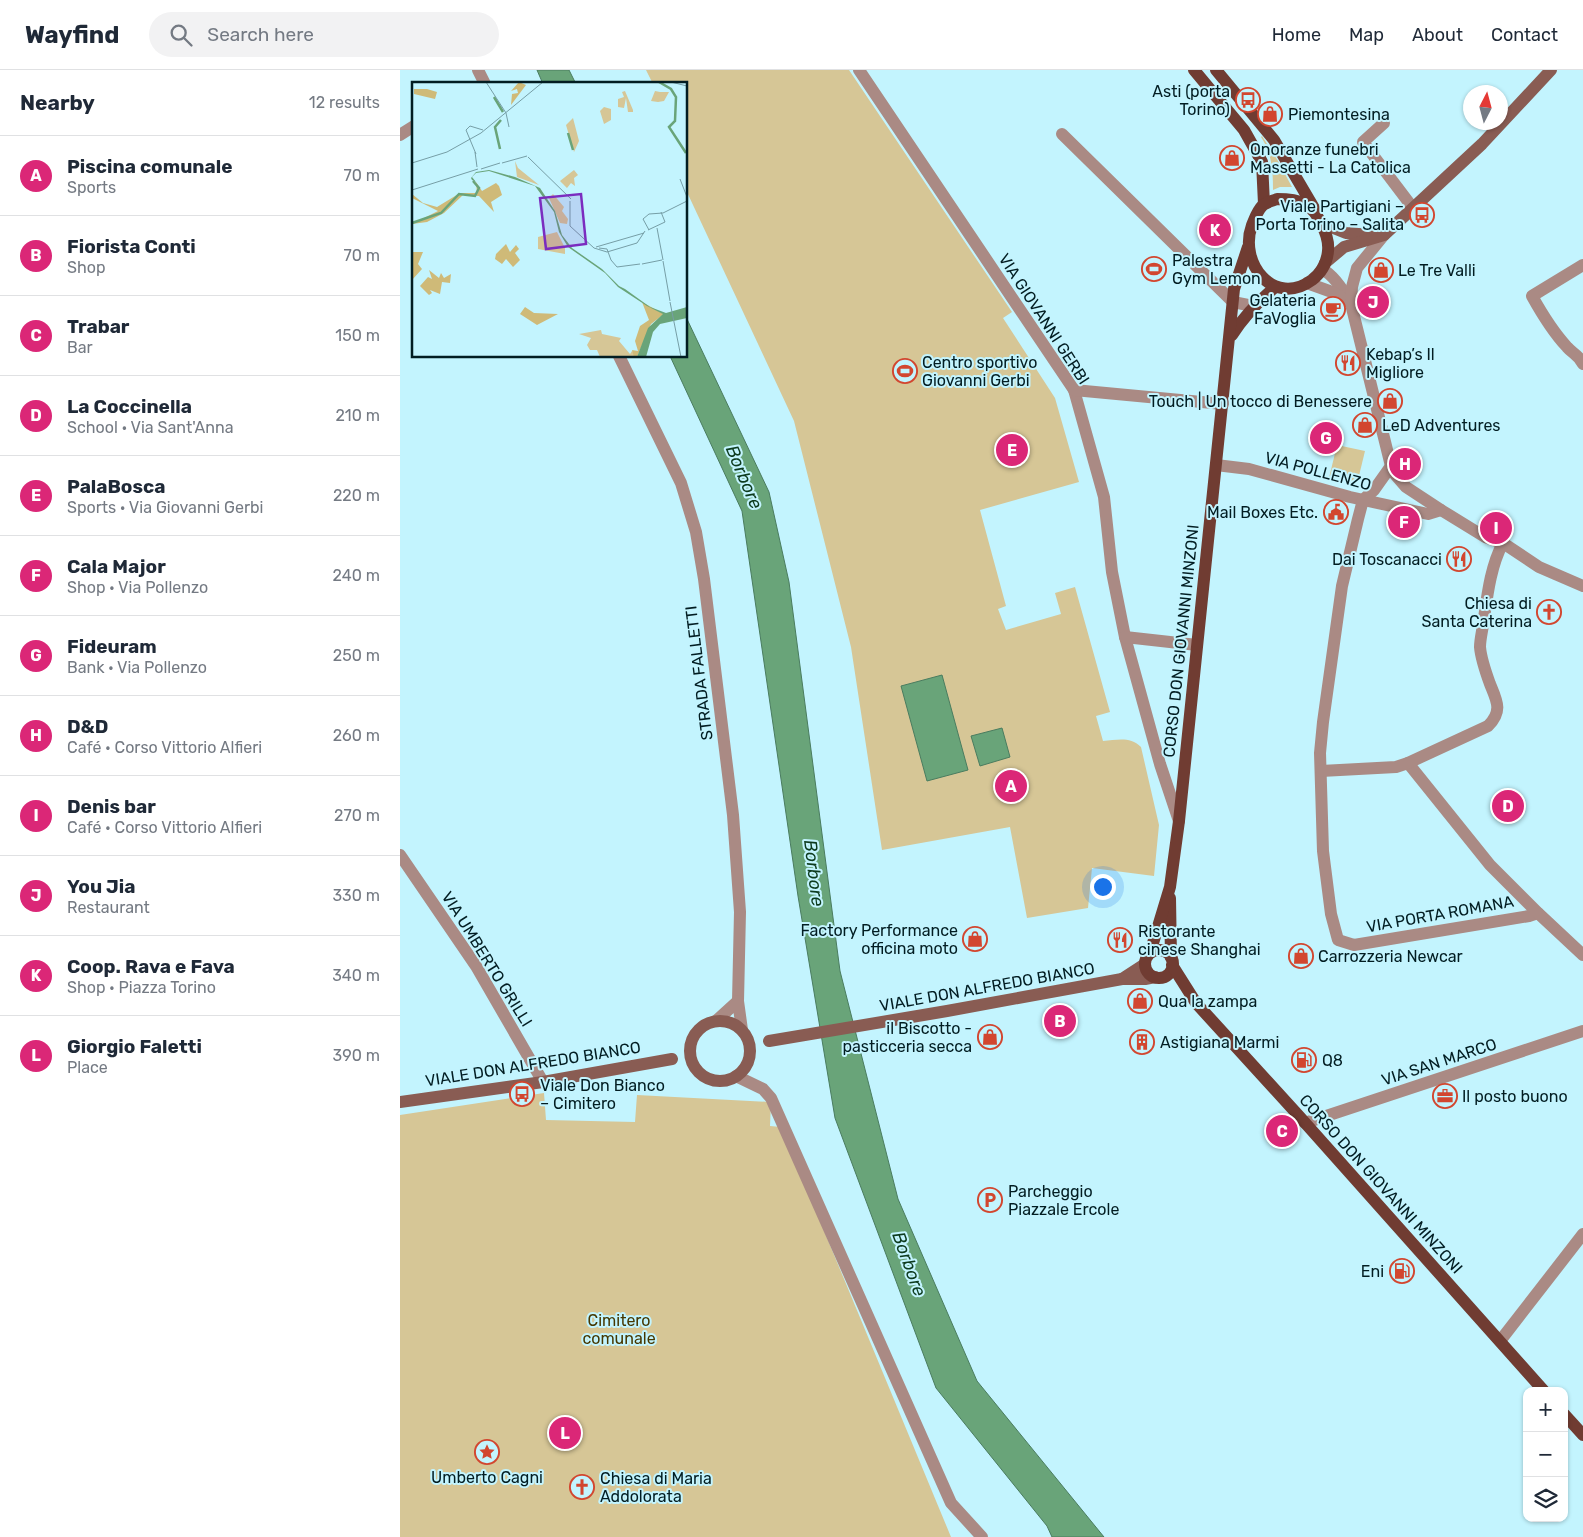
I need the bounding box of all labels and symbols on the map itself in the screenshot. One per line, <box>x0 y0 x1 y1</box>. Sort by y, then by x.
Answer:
inset map <box>412 82 688 358</box>
place label: Asti (porta Torino) <box>1152 82 1230 119</box>
north arrow <box>1463 85 1508 130</box>
bus stop icon: Asti (porta Torino) <box>1235 87 1261 113</box>
shop icon: Piemontesina <box>1257 101 1283 127</box>
place label: Piemontesina <box>1288 105 1390 124</box>
place label: Onoranze funebri Massetti - La Catolica <box>1250 140 1411 177</box>
shop icon: Onoranze funebri Massetti - La Catolica <box>1219 145 1245 171</box>
place label: Viale Partigiani – Porta Torino – Salita <box>1256 197 1404 234</box>
bus stop icon: Viale Partigiani – Porta Torino – Salita <box>1409 202 1435 228</box>
pin: K <box>1199 211 1231 249</box>
street label: VIA GIOVANNI GERBI <box>995 250 1093 388</box>
place label: Palestra Gym Lemon <box>1172 251 1261 288</box>
sports icon: Palestra Gym Lemon <box>1141 256 1167 282</box>
shop icon: Le Tre Valli <box>1368 257 1394 283</box>
place label: Le Tre Valli <box>1398 261 1476 280</box>
pin: J <box>1357 283 1389 321</box>
place label: Gelateria FaVoglia <box>1250 291 1316 328</box>
cafe icon: Gelateria FaVoglia <box>1320 296 1346 322</box>
place label: Kebap’s Il Migliore <box>1366 345 1435 382</box>
restaurant icon: Kebap’s Il Migliore <box>1335 350 1361 376</box>
place label: Centro sportivo Giovanni Gerbi <box>922 353 1037 390</box>
sports icon: Centro sportivo Giovanni Gerbi <box>892 358 918 384</box>
shop icon: Touch | Un tocco di Benessere <box>1377 388 1403 414</box>
place label: Touch | Un tocco di Benessere <box>1149 391 1372 411</box>
shop icon: LeD Adventures <box>1352 412 1378 438</box>
place label: LeD Adventures <box>1382 416 1501 435</box>
pin: G <box>1310 419 1342 457</box>
pin: E <box>996 431 1028 469</box>
water label: Borbore <box>721 442 767 512</box>
pin: H <box>1389 445 1421 483</box>
street label: VIA POLLENZO <box>1263 448 1373 494</box>
public building icon: Mail Boxes Etc. <box>1323 499 1349 525</box>
place label: Mail Boxes Etc. <box>1207 503 1318 522</box>
pin: F <box>1388 503 1420 541</box>
pin: I <box>1480 509 1512 547</box>
street label: CORSO DON GIOVANNI MINZONI <box>1159 523 1203 759</box>
restaurant icon: Dai Toscanacci <box>1446 546 1472 572</box>
place label: Dai Toscanacci <box>1332 550 1442 569</box>
place label: Chiesa di Santa Caterina <box>1422 594 1532 631</box>
church icon: Chiesa di Santa Caterina <box>1536 599 1562 625</box>
street label: STRADA FALLETTI <box>681 605 717 741</box>
pin: A <box>995 767 1027 805</box>
pin: D <box>1492 787 1524 825</box>
water label: Borbore <box>799 838 829 908</box>
your location <box>1090 874 1116 900</box>
street label: VIA UMBERTO GRILLI <box>438 888 536 1030</box>
street label: VIA PORTA ROMANA <box>1365 892 1515 936</box>
place label: Factory Performance officina moto <box>801 921 958 958</box>
place label: Ristorante cinese Shanghai <box>1138 922 1261 959</box>
shop icon: Factory Performance officina moto <box>962 926 988 952</box>
restaurant icon: Ristorante cinese Shanghai <box>1107 927 1133 953</box>
shop icon: Carrozzeria Newcar <box>1288 943 1314 969</box>
place label: Carrozzeria Newcar <box>1318 947 1463 966</box>
street label: VIALE DON ALFREDO BIANCO <box>878 959 1096 1015</box>
shop icon: Qua la zampa <box>1127 988 1153 1014</box>
place label: Qua la zampa <box>1158 992 1257 1011</box>
pin: B <box>1044 1002 1076 1040</box>
place label: il Biscotto - pasticceria secca <box>842 1019 972 1056</box>
shop icon: il Biscotto - pasticceria secca <box>977 1024 1003 1050</box>
building icon: Astigiana Marmi <box>1129 1029 1155 1055</box>
place label: Astigiana Marmi <box>1160 1033 1279 1052</box>
street label: VIA SAN MARCO <box>1379 1034 1499 1090</box>
street label: VIALE DON ALFREDO BIANCO <box>424 1038 642 1090</box>
fuel station icon: Q8 <box>1291 1047 1317 1073</box>
place label: Q8 <box>1322 1051 1343 1070</box>
place label: Viale Don Bianco – Cimitero <box>540 1076 665 1113</box>
bus stop icon: Viale Don Bianco – Cimitero <box>509 1081 535 1107</box>
office icon: Il posto buono <box>1432 1083 1458 1109</box>
place label: Il posto buono <box>1462 1087 1568 1106</box>
street label: CORSO DON GIOVANNI MINZONI <box>1296 1091 1466 1277</box>
pin: C <box>1266 1112 1298 1150</box>
place label: Parcheggio Piazzale Ercole <box>1008 1182 1119 1219</box>
parking icon: Parcheggio Piazzale Ercole <box>977 1187 1003 1213</box>
water label: Borbore <box>887 1229 931 1299</box>
fuel station icon: Eni <box>1389 1258 1415 1284</box>
place label: Eni <box>1361 1262 1384 1281</box>
park label: Cimitero comunale <box>582 1311 656 1348</box>
pin: L <box>549 1414 581 1452</box>
place icon: Umberto Cagni <box>474 1439 500 1465</box>
place label: Umberto Cagni <box>431 1468 543 1487</box>
place label: Chiesa di Maria Addolorata <box>600 1469 712 1506</box>
church icon: Chiesa di Maria Addolorata <box>569 1474 595 1500</box>

